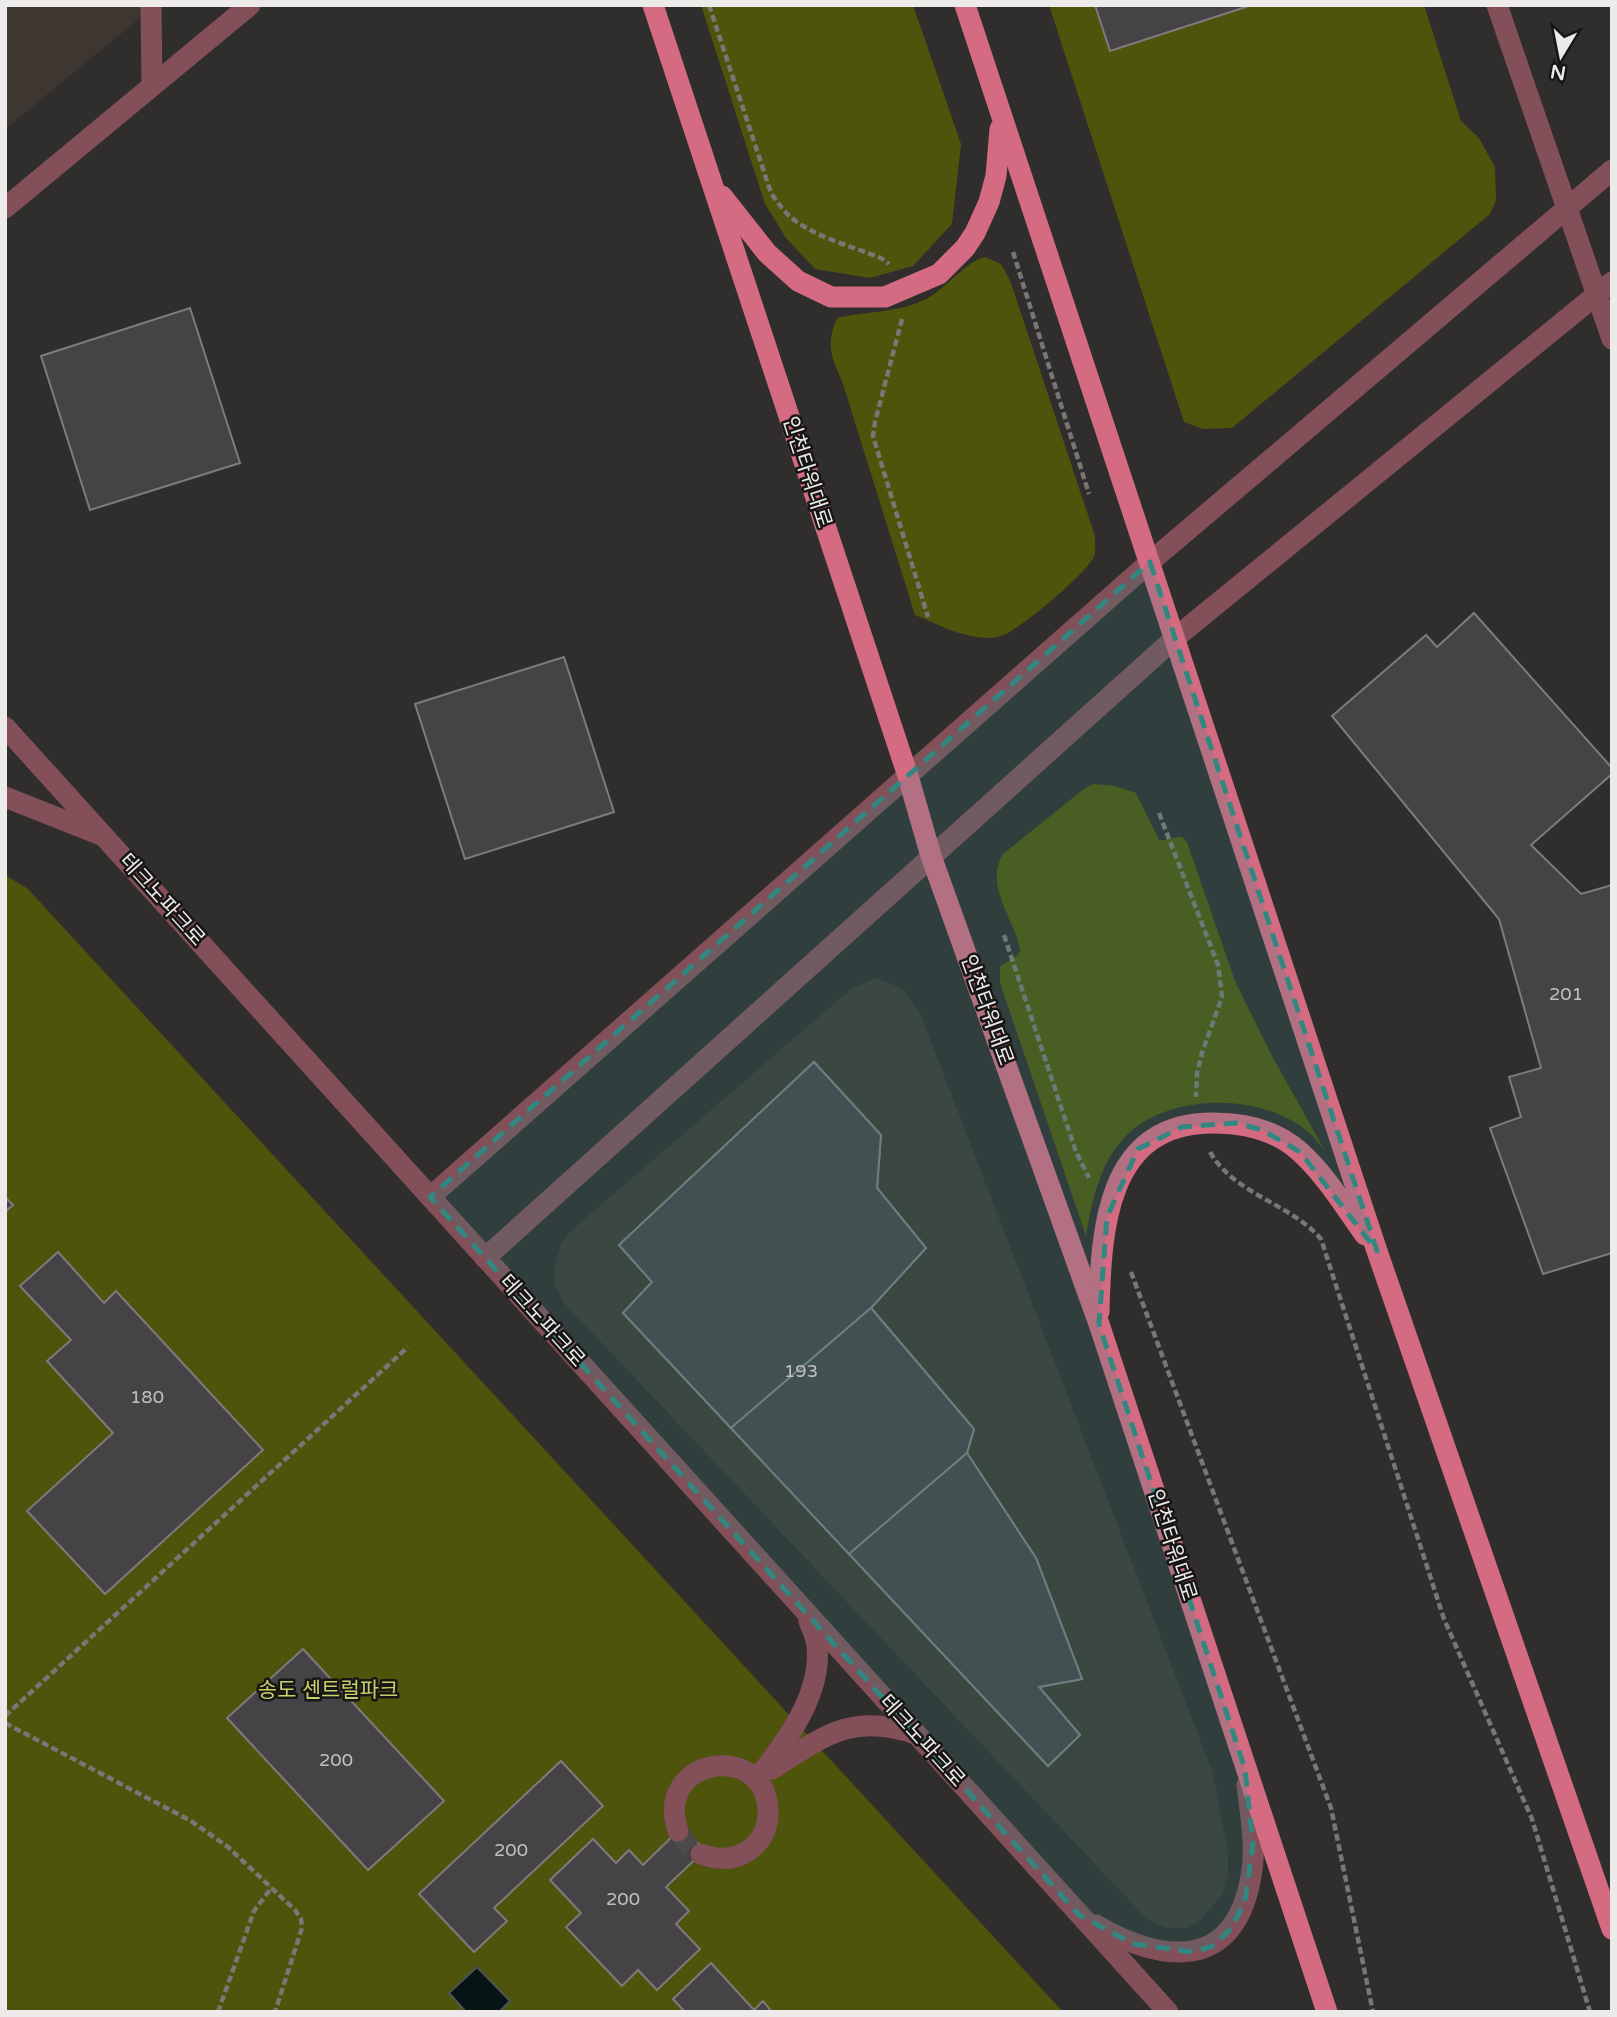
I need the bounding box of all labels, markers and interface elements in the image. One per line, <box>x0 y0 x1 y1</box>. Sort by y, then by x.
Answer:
north arrow <box>1526 21 1596 91</box>
text: N <box>1549 60 1568 84</box>
street label: 인천타워대로 <box>777 413 837 531</box>
street label: 테크노파크로 <box>114 849 210 951</box>
street label: 인천타워대로 <box>955 951 1019 1069</box>
house number: 201 <box>1549 983 1583 1005</box>
street label: 테크노파크로 <box>494 1270 590 1372</box>
house number: 193 <box>784 1360 818 1382</box>
house number: 180 <box>130 1386 164 1408</box>
street label: 인천타워대로 <box>1142 1486 1202 1604</box>
park label: 송도 센트럴파크 <box>258 1678 398 1703</box>
street label: 테크노파크로 <box>874 1690 970 1792</box>
house number: 200 <box>319 1749 353 1771</box>
house number: 200 <box>494 1839 528 1861</box>
house number: 200 <box>606 1888 640 1910</box>

